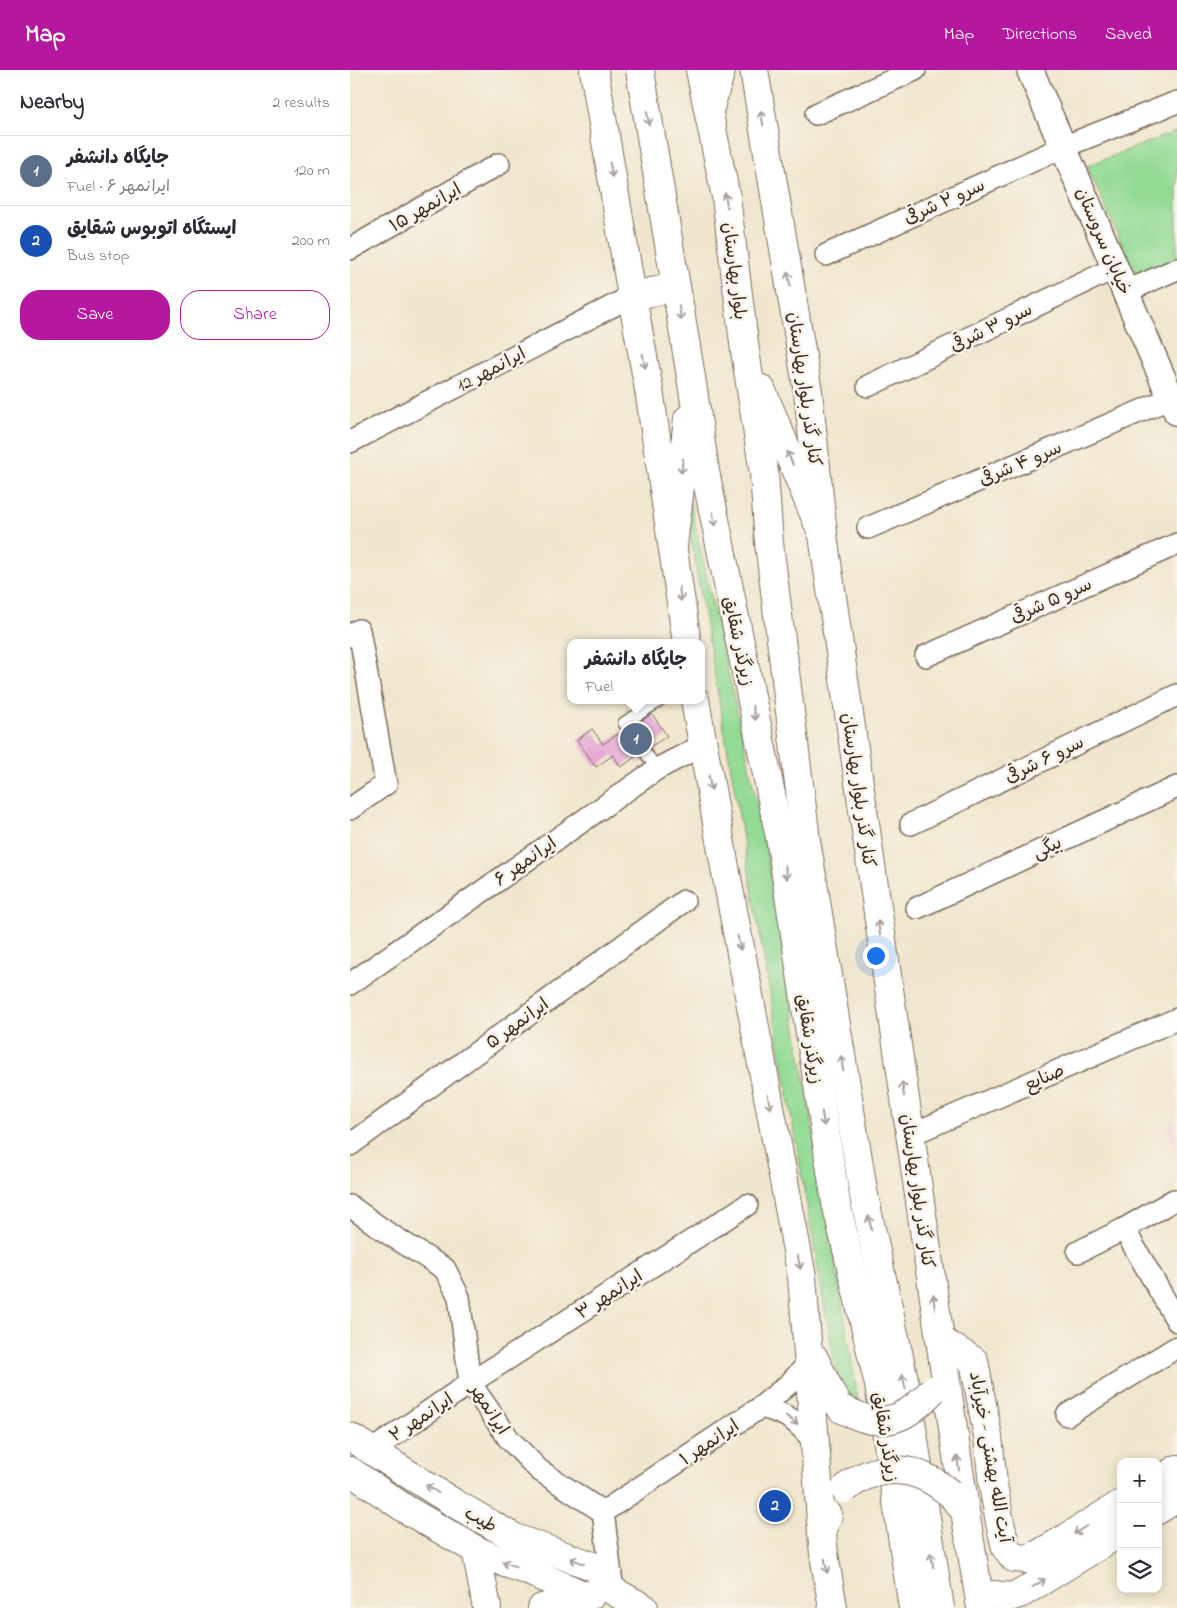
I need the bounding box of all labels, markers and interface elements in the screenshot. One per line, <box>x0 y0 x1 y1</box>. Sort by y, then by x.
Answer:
text: Map <box>25 18 66 53</box>
text: Map <box>944 22 974 48</box>
text: Directions <box>1002 22 1077 48</box>
text: Saved <box>1105 22 1152 48</box>
text: Nearby <box>20 88 84 118</box>
text: 2 results <box>272 91 330 115</box>
one-way arrow <box>644 110 654 126</box>
one-way arrow <box>757 111 767 127</box>
text: جایگاه دانشفر <box>67 145 169 172</box>
text: 1 <box>33 159 39 183</box>
text: 120 m <box>294 159 330 183</box>
one-way arrow <box>606 162 616 178</box>
street label: سرو ۲ شرقی <box>900 172 990 232</box>
text: Fuel · ایرانمهر ۶ <box>67 175 170 199</box>
street label: ایرانمهر ۱۵ <box>385 178 467 240</box>
street label: خیابان سروستان <box>1068 184 1137 300</box>
one-way arrow <box>721 192 731 208</box>
text: ایستگاه اتوبوس شقایق <box>67 216 236 243</box>
street label: بلوار بهارستان <box>714 221 752 321</box>
text: 2 <box>32 229 40 253</box>
text: 200 m <box>292 229 330 253</box>
text: Bus stop <box>67 244 130 268</box>
one-way arrow <box>783 271 793 287</box>
button: Save <box>20 290 170 340</box>
button: Share <box>180 290 330 340</box>
street label: سرو ۳ شرقی <box>946 297 1038 360</box>
one-way arrow <box>676 305 686 321</box>
street label: کنار گذر بلوار بهارستان <box>779 310 827 468</box>
street label: ایرانمهر 12 <box>453 342 531 400</box>
one-way arrow <box>639 352 649 368</box>
street label: سرو ۴ شرقی <box>975 435 1066 494</box>
one-way arrow <box>785 451 794 466</box>
one-way arrow <box>677 458 687 474</box>
one-way arrow <box>710 511 719 527</box>
street label: سرو ۵ شرقی <box>1006 571 1097 631</box>
one-way arrow <box>675 586 685 602</box>
street label: زیرگذر شقایق <box>715 594 759 689</box>
popup <box>567 639 705 704</box>
text: جایگاه دانشفر <box>585 647 687 674</box>
text: Fuel <box>585 675 613 699</box>
one-way arrow <box>750 704 759 720</box>
street label: کنار گذر بلوار بهارستان <box>833 711 881 869</box>
pin: 1 <box>620 720 652 758</box>
street label: سرو ۶ شرقی <box>1000 730 1089 791</box>
one-way arrow <box>705 774 715 790</box>
street label: بیگی <box>1029 831 1067 867</box>
street label: ایرانمهر ۶ <box>490 832 563 894</box>
one-way arrow <box>781 864 791 880</box>
one-way arrow <box>874 921 884 937</box>
one-way arrow <box>735 934 744 950</box>
your location <box>863 943 889 969</box>
street label: زیرگذر شقایق <box>788 992 828 1086</box>
street label: ایرانمهر ۵ <box>481 993 555 1057</box>
one-way arrow <box>837 1056 847 1072</box>
street label: صنایع <box>1021 1058 1069 1099</box>
one-way arrow <box>898 1081 908 1097</box>
one-way arrow <box>764 1094 774 1110</box>
one-way arrow <box>818 1111 828 1127</box>
street label: کنار گذر بلوار بهارستان <box>892 1112 940 1270</box>
one-way arrow <box>864 1216 874 1232</box>
one-way arrow <box>794 1254 804 1270</box>
street label: ایرانمهر ۳ <box>572 1264 649 1327</box>
one-way arrow <box>929 1294 939 1310</box>
street label: آیت الله بهشتی - خیرآباد <box>961 1370 1017 1547</box>
one-way arrow <box>899 1375 908 1391</box>
street label: ایرانمهر <box>461 1378 514 1441</box>
street label: ایرانمهر ۲ <box>385 1388 459 1450</box>
street label: زیرگذر شقایق <box>864 1390 904 1484</box>
street label: ایرانمهر ۱ <box>675 1414 745 1473</box>
one-way arrow <box>785 1415 799 1425</box>
one-way arrow <box>953 1455 963 1471</box>
map controls <box>1117 1458 1162 1593</box>
button: + <box>1117 1458 1162 1503</box>
one-way arrow <box>425 1484 439 1494</box>
pin: 2 <box>759 1487 791 1525</box>
street label: طیب <box>459 1501 501 1540</box>
button: − <box>1117 1503 1162 1548</box>
one-way arrow <box>1073 1526 1087 1536</box>
button: layers <box>1117 1548 1162 1593</box>
one-way arrow <box>927 1552 937 1568</box>
one-way arrow <box>569 1556 585 1565</box>
one-way arrow <box>821 1558 831 1574</box>
one-way arrow <box>502 1559 517 1568</box>
one-way arrow <box>1031 1577 1045 1587</box>

